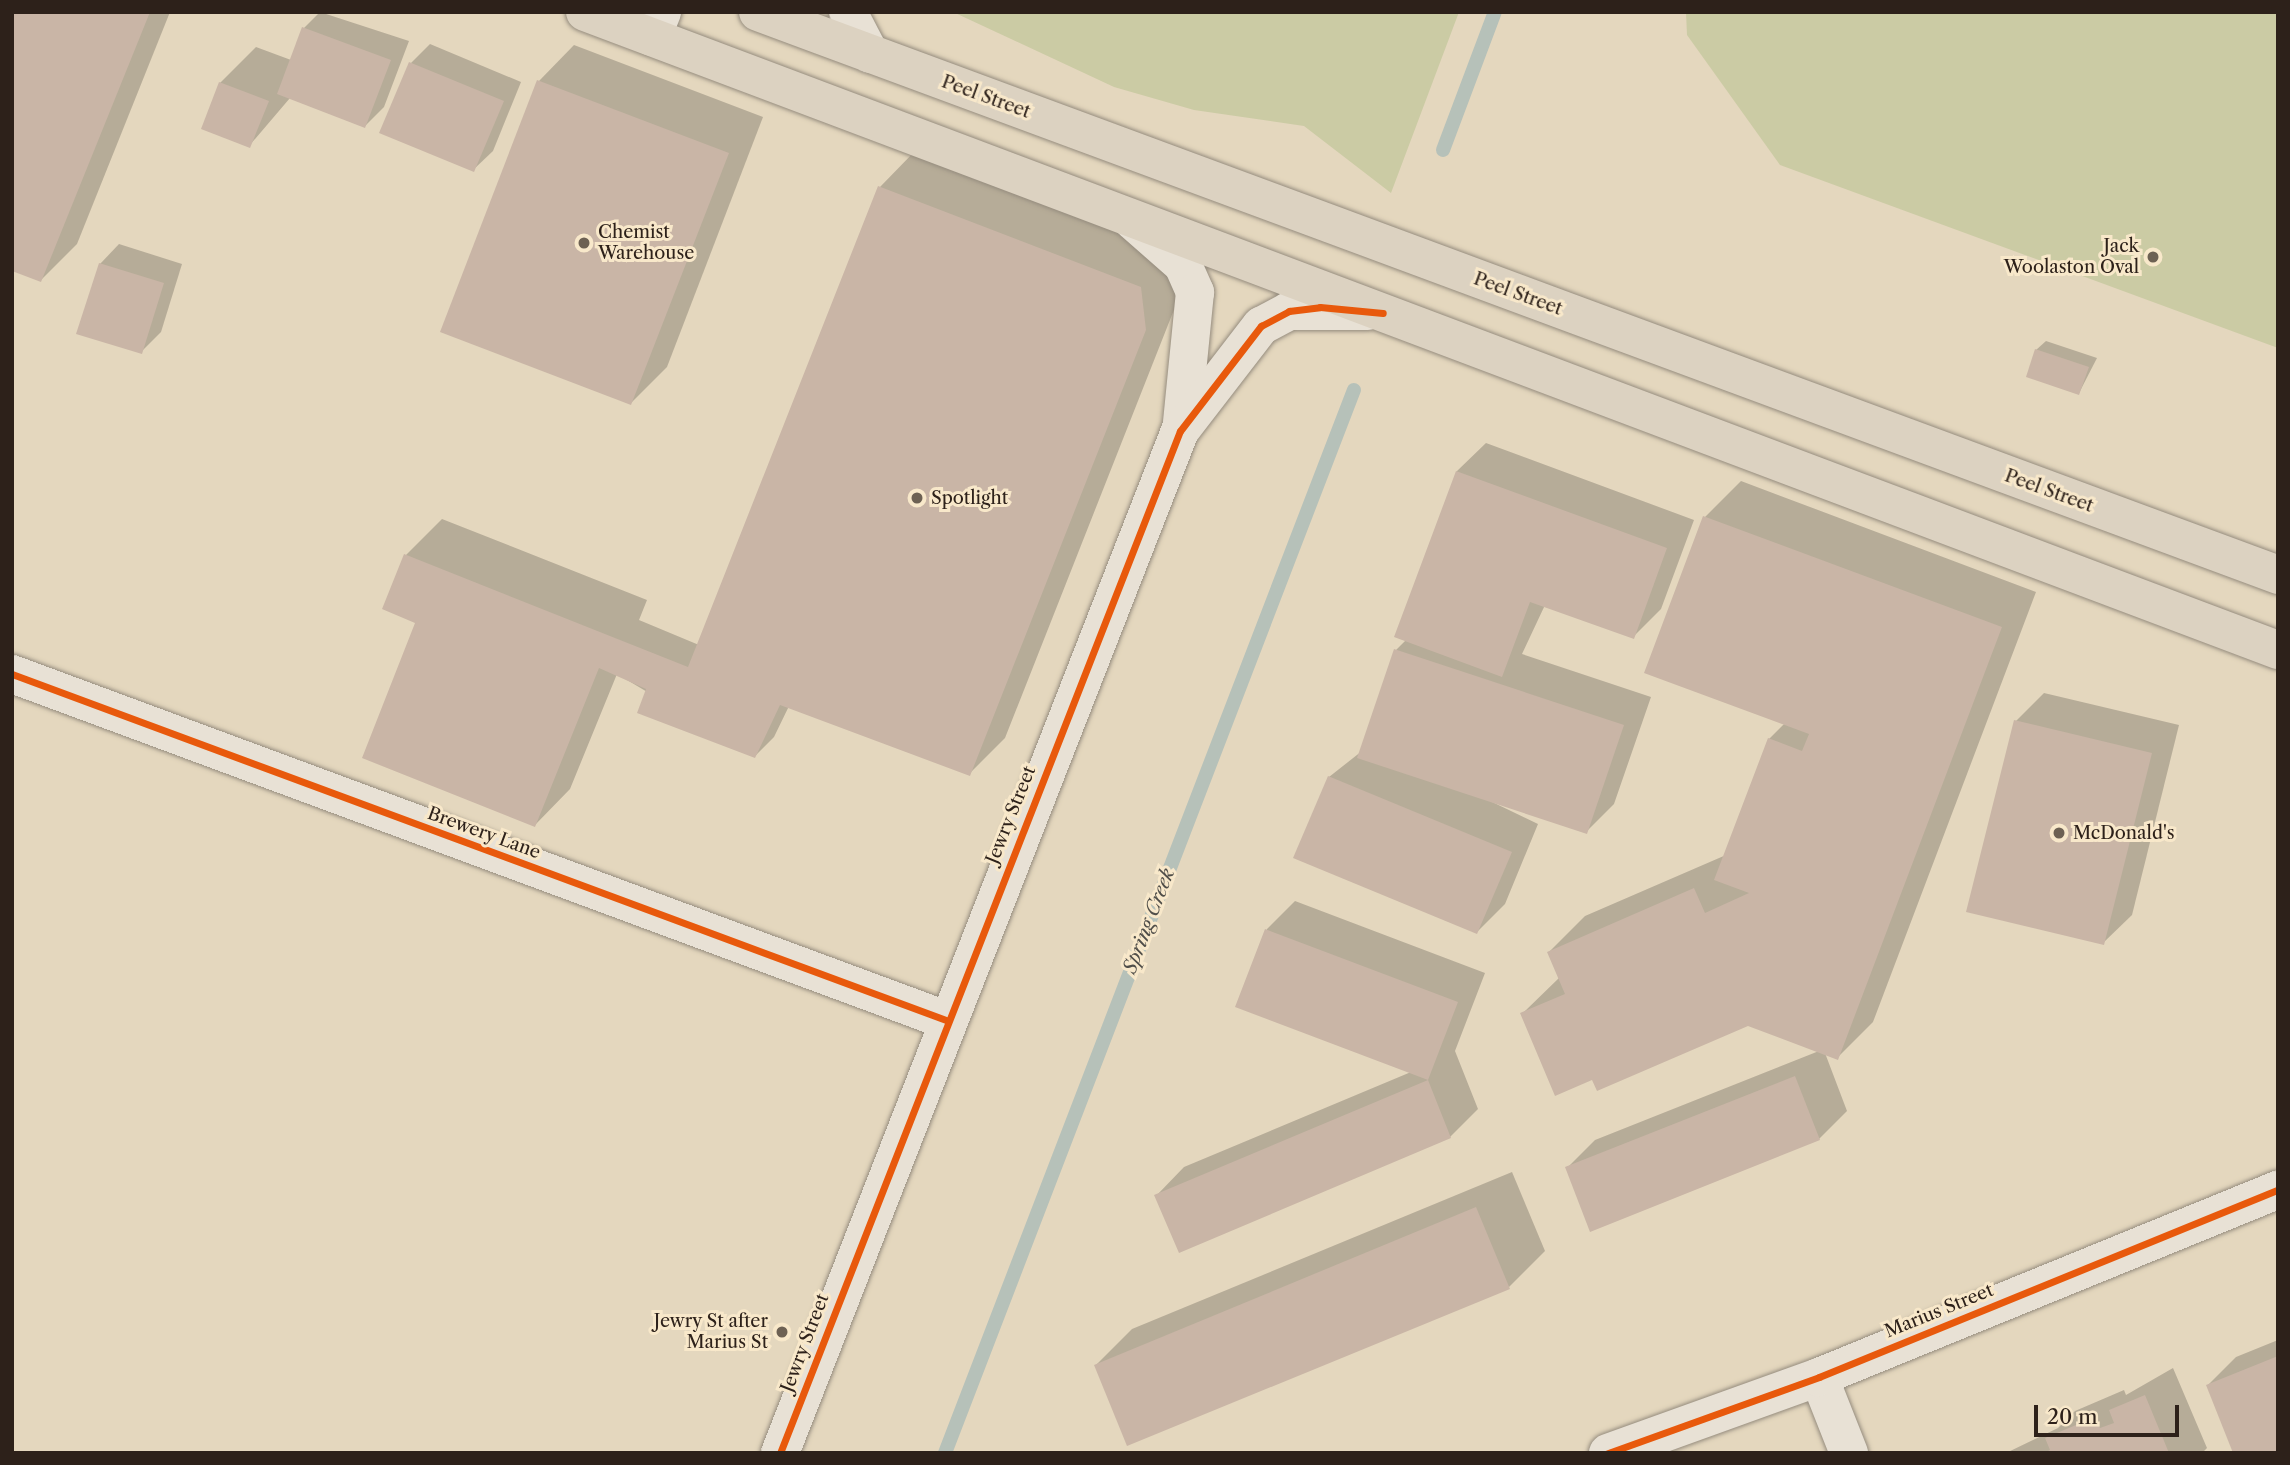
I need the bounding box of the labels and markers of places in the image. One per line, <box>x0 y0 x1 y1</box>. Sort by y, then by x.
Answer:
place label: Chemist Warehouse <box>598 222 694 264</box>
marker: Chemist Warehouse <box>576 235 592 251</box>
place label: Jack Woolaston Oval <box>2004 236 2139 278</box>
marker: Jack Woolaston Oval <box>2145 249 2161 265</box>
place label: Spotlight <box>931 487 1008 509</box>
marker: Spotlight <box>909 490 925 506</box>
place label: McDonald's <box>2073 822 2174 844</box>
marker: McDonald's <box>2051 825 2067 841</box>
place label: Jewry St after Marius St <box>653 1311 768 1354</box>
marker: Jewry St after Marius St <box>774 1324 790 1340</box>

